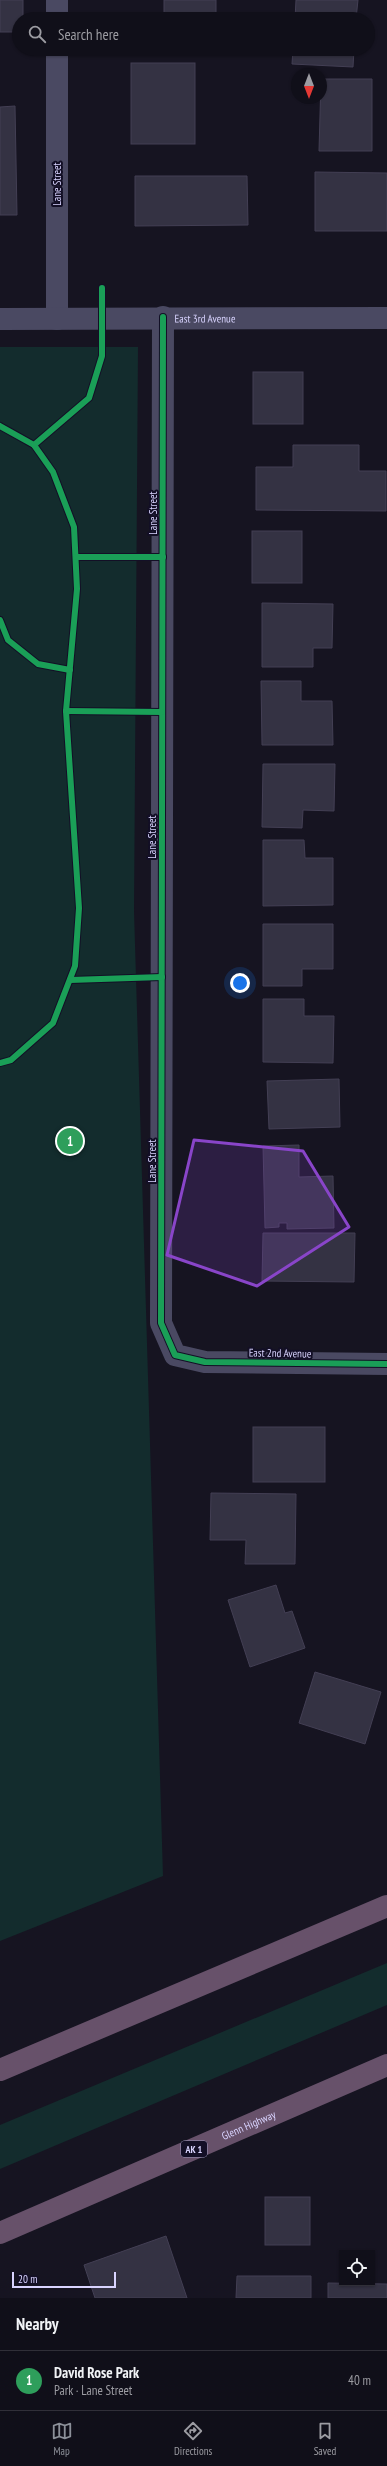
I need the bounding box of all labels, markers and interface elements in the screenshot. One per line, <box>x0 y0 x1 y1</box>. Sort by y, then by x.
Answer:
search box <box>12 12 375 56</box>
icon: search <box>26 23 48 45</box>
text: Search here <box>58 25 119 44</box>
north arrow <box>291 68 327 104</box>
street label: Lane Street <box>50 162 64 206</box>
street label: East 3rd Avenue <box>175 311 236 326</box>
street label: Lane Street <box>146 491 160 535</box>
street label: Lane Street <box>145 815 159 859</box>
your location <box>230 973 250 993</box>
pin: 1 <box>57 1126 83 1156</box>
street label: Lane Street <box>145 1139 159 1183</box>
street label: East 2nd Avenue <box>249 1345 312 1361</box>
street label: Glenn Highway <box>219 2107 279 2143</box>
road number: AK 1 <box>181 2141 207 2157</box>
map controls <box>339 2250 375 2286</box>
button: locate <box>339 2250 375 2286</box>
scale bar <box>12 2270 116 2289</box>
text: 20 m <box>18 2272 37 2286</box>
text: Nearby <box>16 2313 59 2335</box>
text: David Rose Park <box>54 2363 139 2382</box>
text: 1 <box>26 2372 32 2389</box>
text: 40 m <box>348 2372 371 2389</box>
text: Park · Lane Street <box>54 2382 132 2399</box>
tab: Map <box>51 2420 73 2458</box>
tab: Directions <box>174 2420 212 2458</box>
tab: Saved <box>314 2420 336 2458</box>

